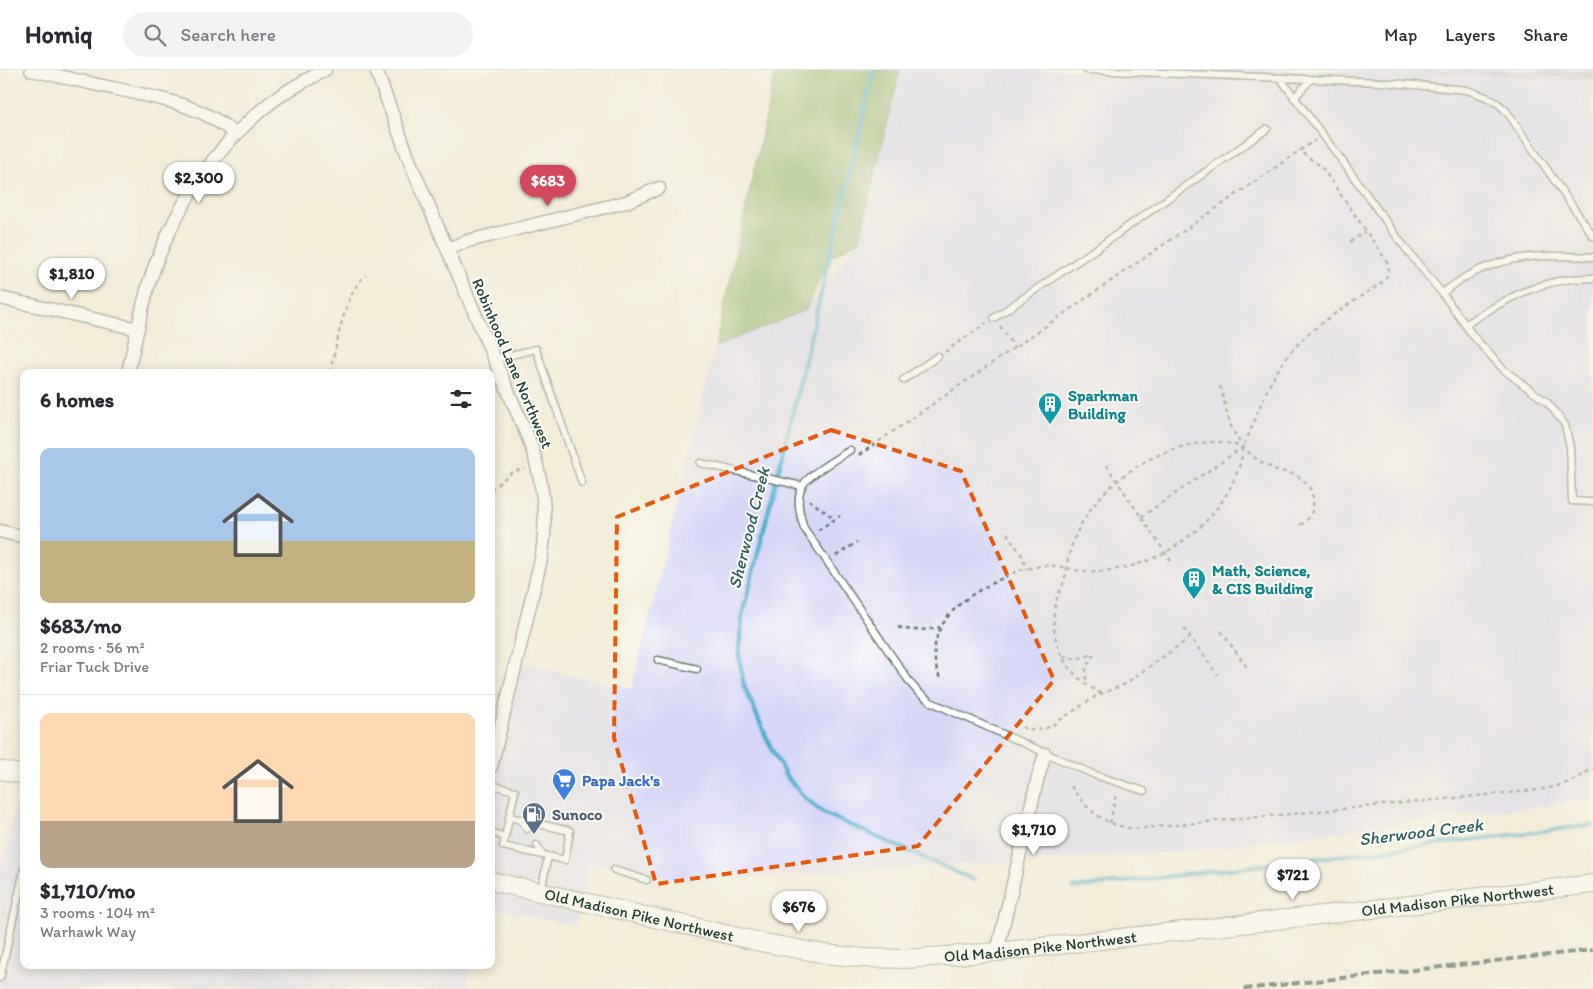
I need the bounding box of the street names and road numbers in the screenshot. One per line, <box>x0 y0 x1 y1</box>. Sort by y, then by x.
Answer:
street label: Robinhood Lane Northwest <box>468 275 557 451</box>
street label: Old Madison Pike Northwest <box>1360 880 1555 920</box>
street label: Old Madison Pike Northwest <box>543 884 736 946</box>
street label: Old Madison Pike Northwest <box>943 927 1138 966</box>

